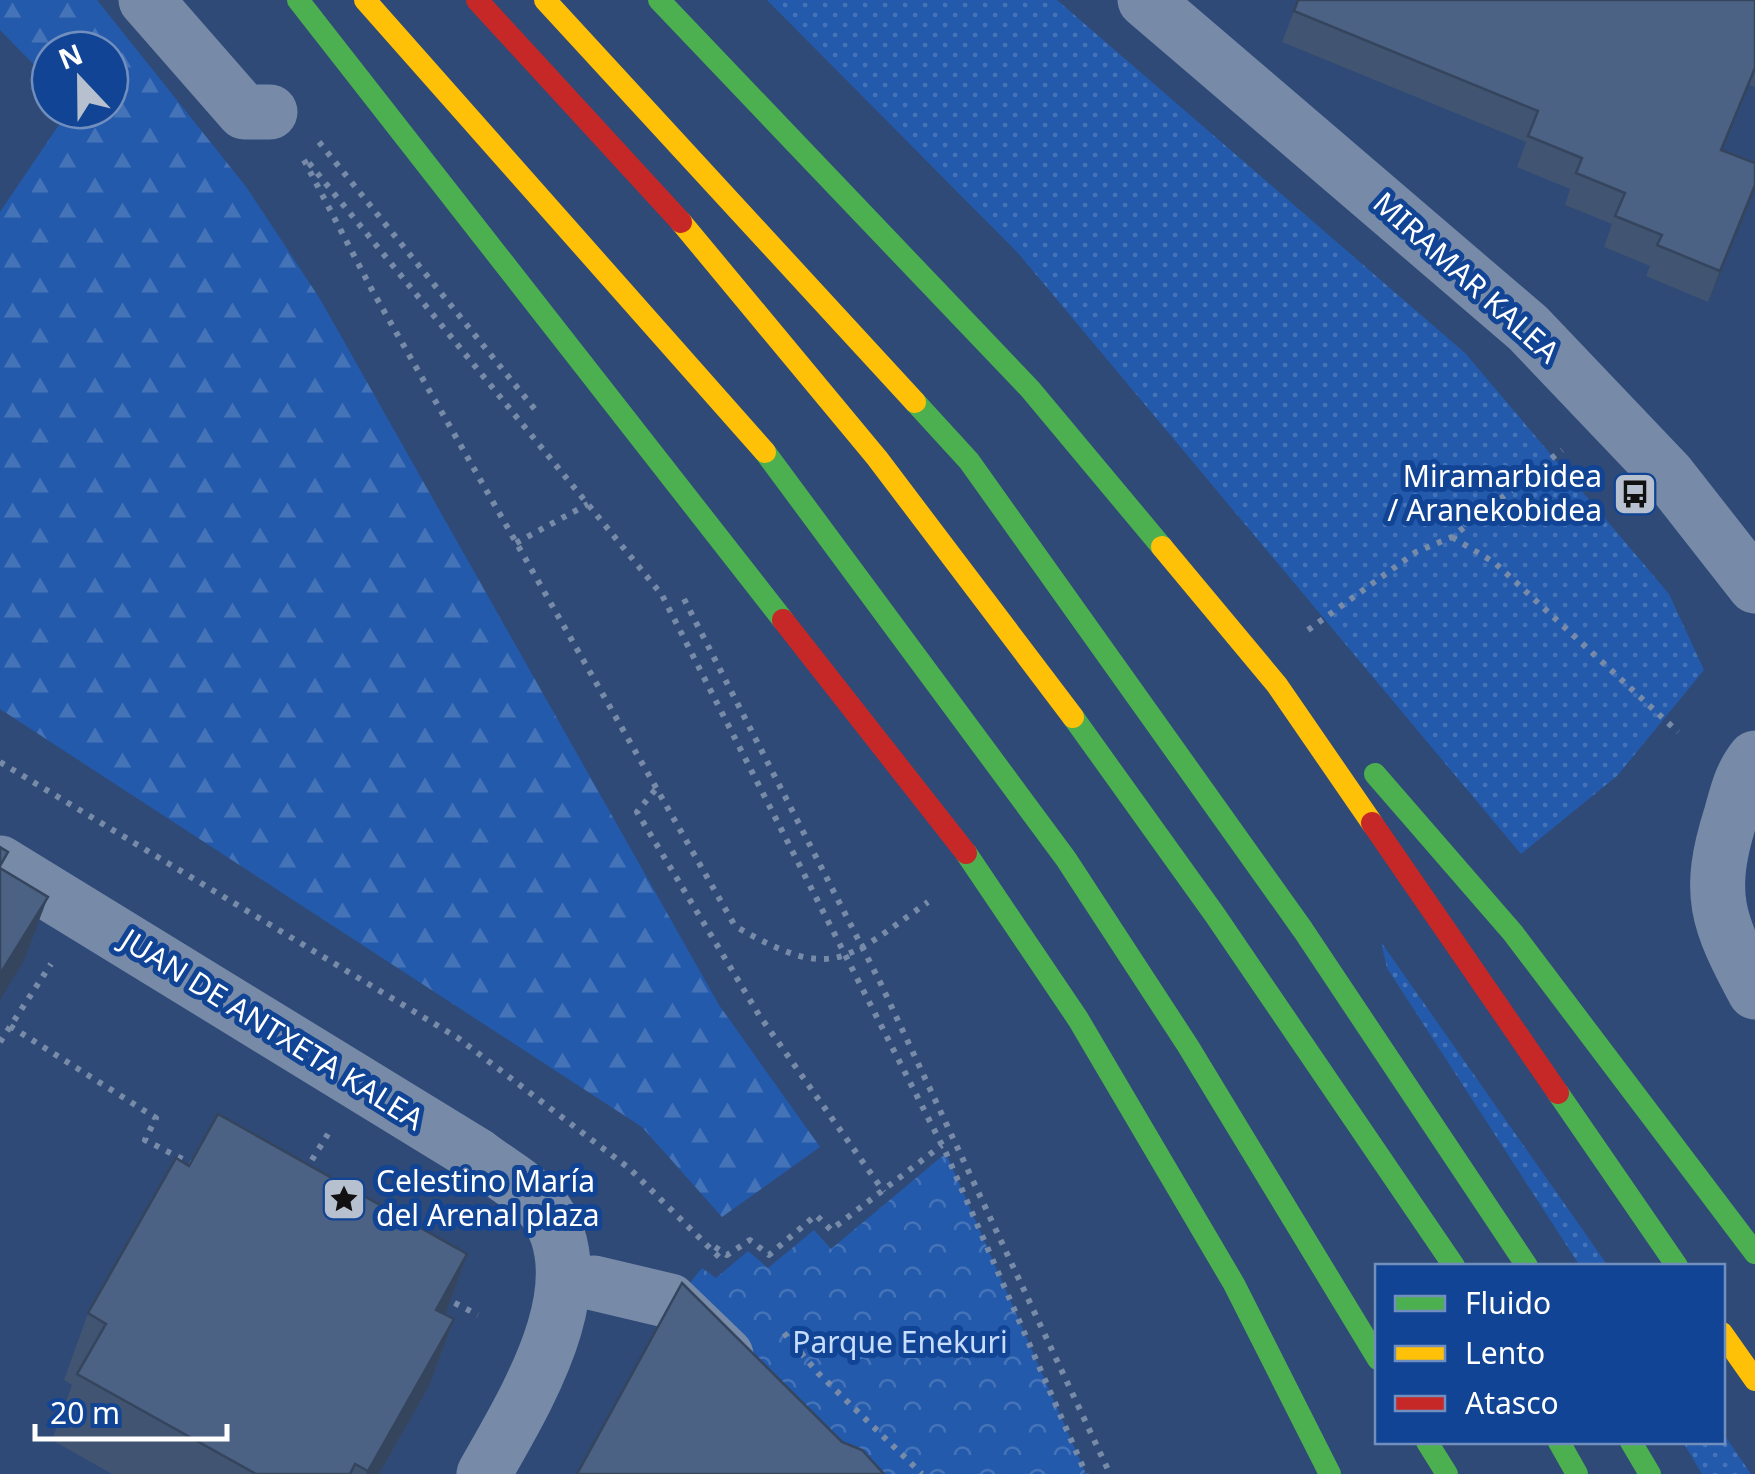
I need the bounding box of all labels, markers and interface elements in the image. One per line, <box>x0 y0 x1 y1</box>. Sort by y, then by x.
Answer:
north arrow <box>30 30 130 130</box>
text: N <box>53 34 88 78</box>
street label: MIRAMAR KALEA <box>1365 182 1570 372</box>
place label: Miramarbidea / Aranekobidea <box>1387 455 1602 530</box>
bus stop icon: Miramarbidea / Aranekobidea <box>1612 471 1658 517</box>
street label: JUAN DE ANTXETA KALEA <box>111 917 433 1139</box>
place label: Celestino María del Arenal plaza <box>376 1160 600 1235</box>
place icon: Celestino María del Arenal plaza <box>321 1176 367 1222</box>
legend <box>1375 1264 1725 1444</box>
text: Fluido <box>1465 1282 1551 1323</box>
park label: Parque Enekuri <box>792 1321 1008 1362</box>
text: Lento <box>1465 1332 1545 1373</box>
scale bar <box>35 1379 228 1441</box>
text: Atasco <box>1465 1382 1559 1423</box>
text: 20 m <box>50 1392 120 1433</box>

